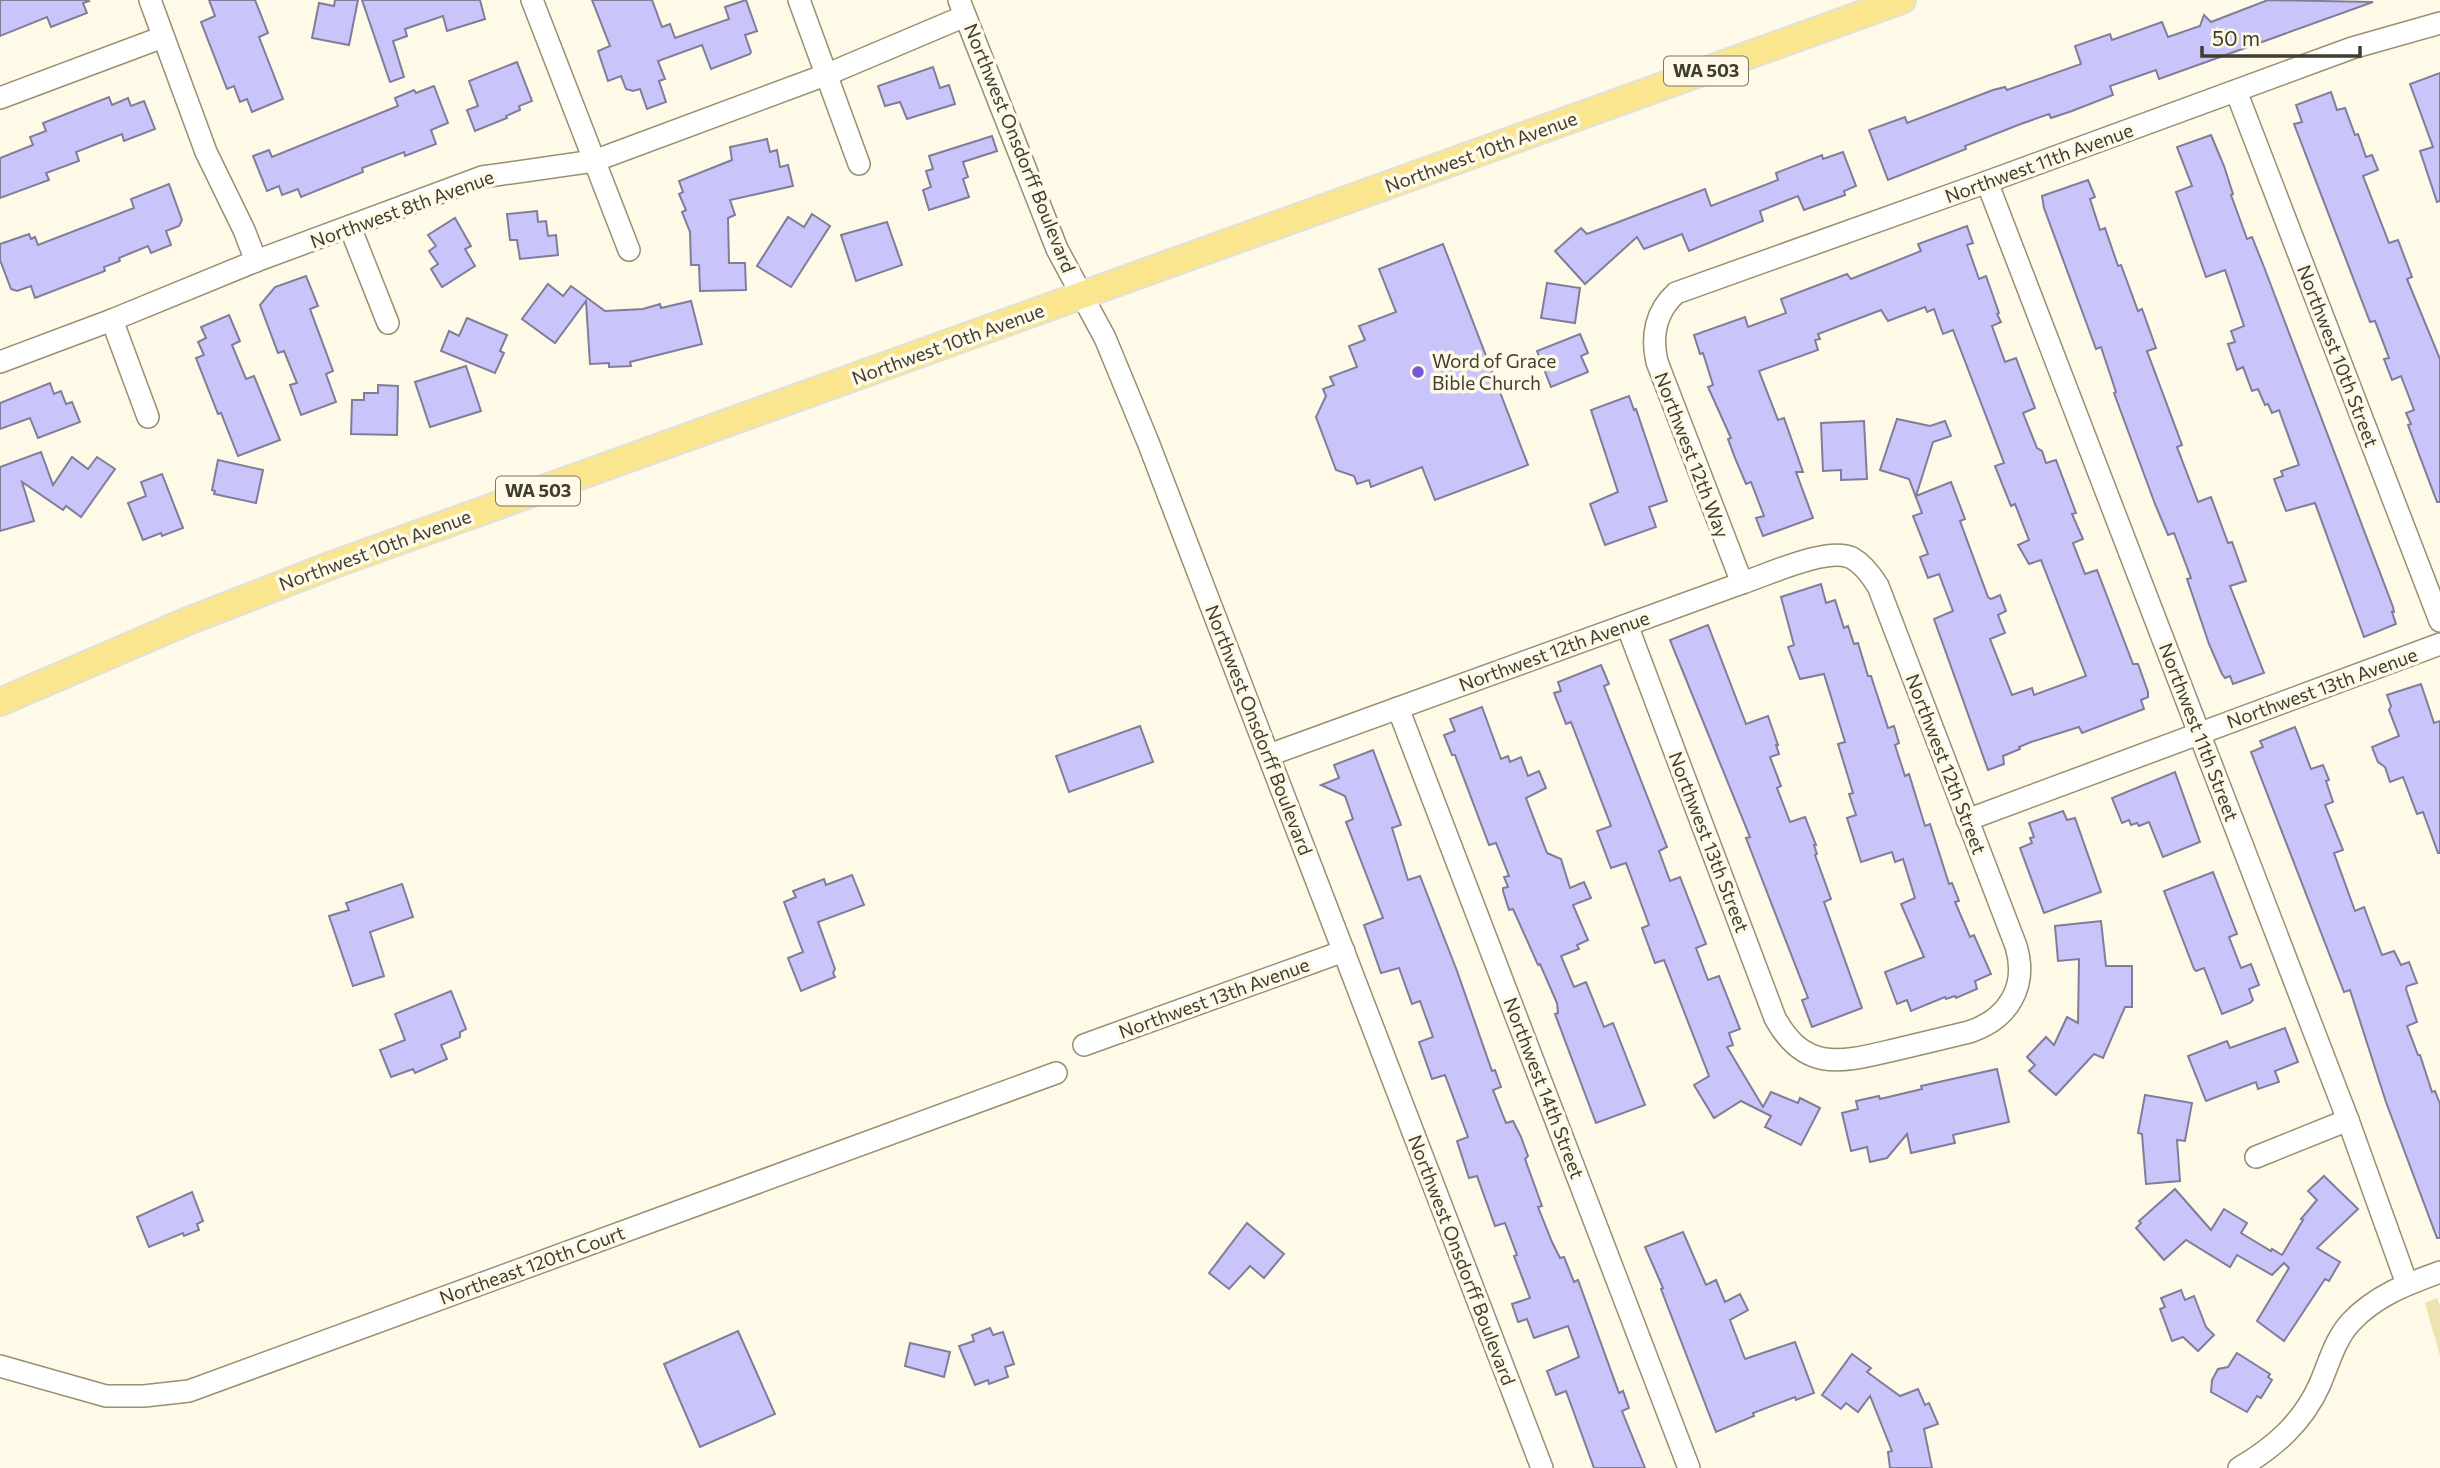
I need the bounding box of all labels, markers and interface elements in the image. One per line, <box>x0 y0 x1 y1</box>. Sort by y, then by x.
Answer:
scale bar <box>2202 14 2360 58</box>
street label: Northwest Onsdorff Boulevard <box>960 20 1081 276</box>
text: 50 m <box>2212 25 2260 50</box>
road number: WA 503 <box>1664 56 1748 86</box>
street label: Northwest 10th Avenue <box>1382 106 1580 197</box>
street label: Northwest 11th Avenue <box>1942 118 2136 207</box>
street label: Northwest 8th Avenue <box>307 165 497 252</box>
street label: Northwest 10th Street <box>2293 262 2384 450</box>
street label: Northwest 10th Avenue <box>849 298 1047 389</box>
place label: Word of Grace Bible Church <box>1432 349 1556 394</box>
marker: Word of Grace Bible Church <box>1410 364 1426 380</box>
street label: Northwest 12th Way <box>1650 369 1735 541</box>
road number: WA 503 <box>496 476 580 505</box>
street label: Northwest 10th Avenue <box>276 504 474 595</box>
street label: Northwest Onsdorff Boulevard <box>1201 601 1318 858</box>
street label: Northwest 12th Avenue <box>1455 605 1652 696</box>
street label: Northwest 11th Street <box>2155 640 2244 824</box>
street label: Northwest 13th Avenue <box>2223 642 2420 733</box>
street label: Northwest 12th Street <box>1901 670 1992 857</box>
street label: Northwest 13th Street <box>1664 748 1755 936</box>
street label: Northwest 13th Avenue <box>1115 952 1312 1043</box>
street label: Northwest 14th Street <box>1499 994 1590 1182</box>
street label: Northwest Onsdorff Boulevard <box>1404 1131 1521 1388</box>
street label: Northeast 120th Court <box>436 1220 628 1309</box>

